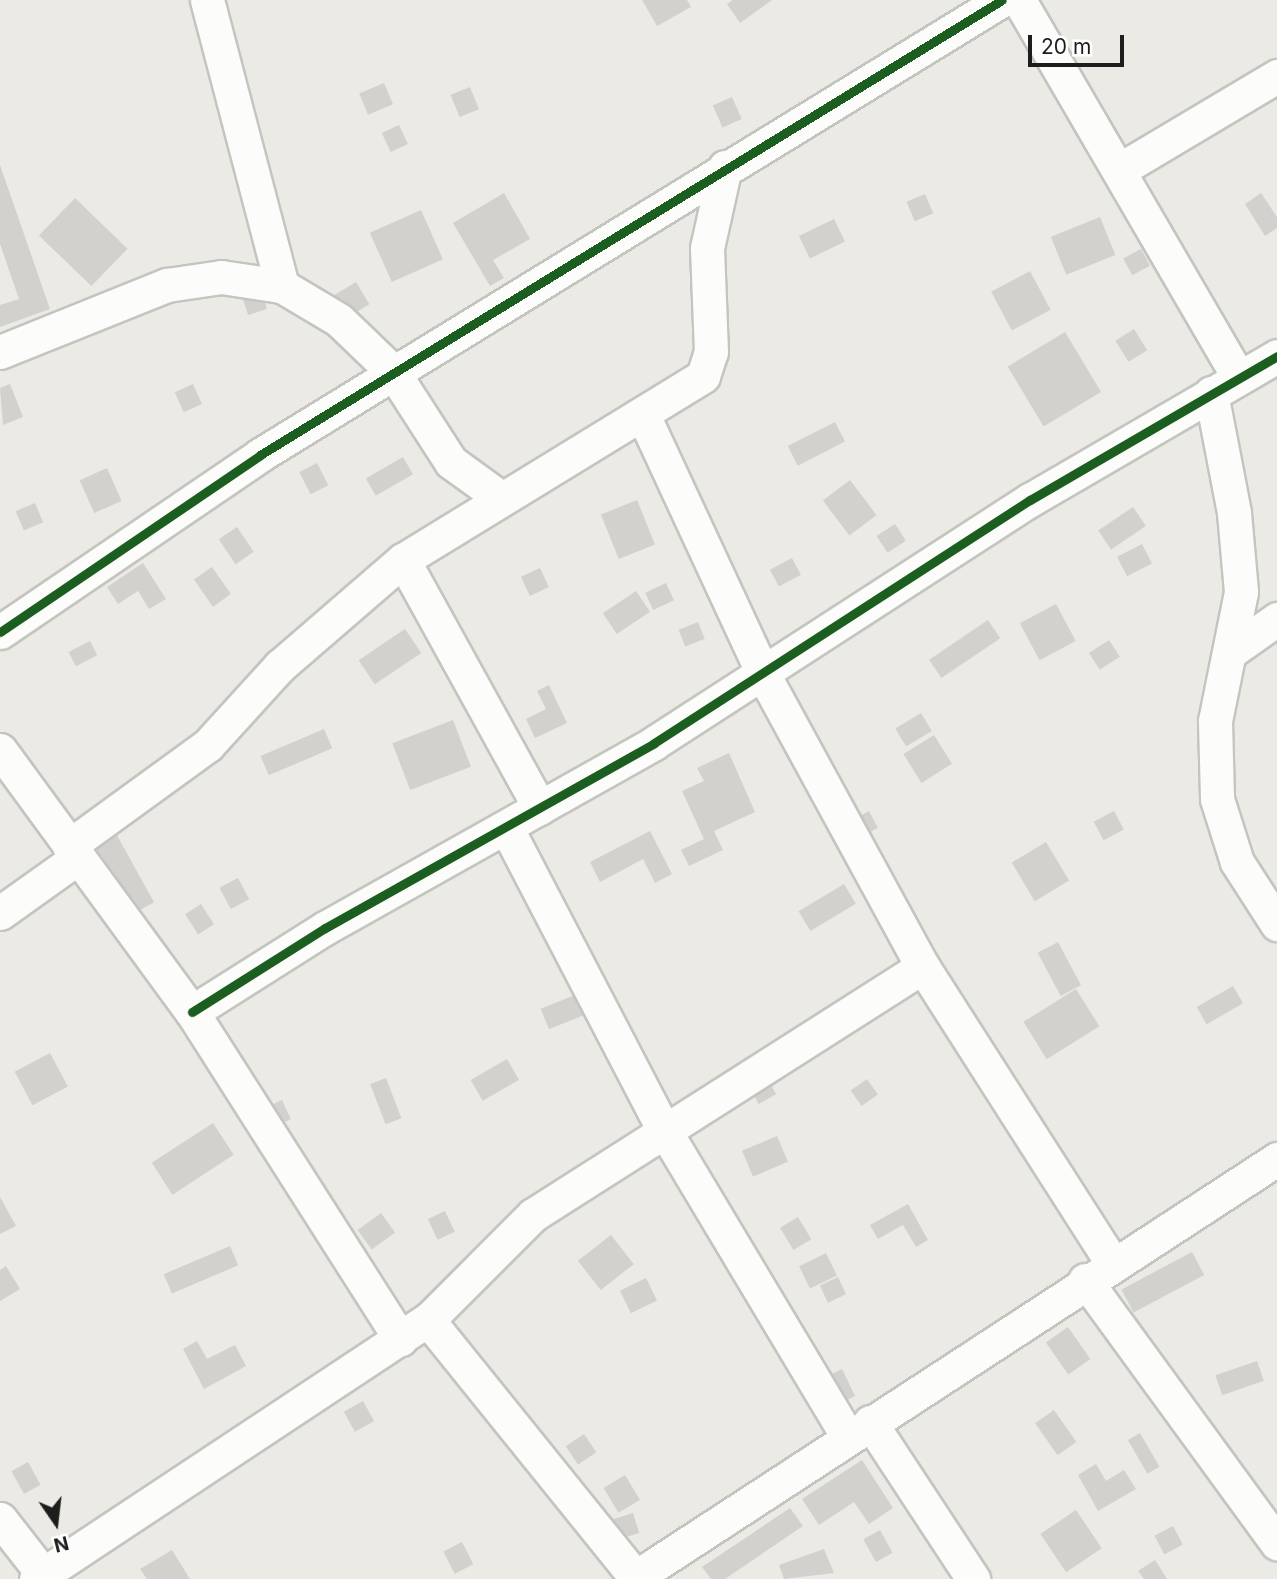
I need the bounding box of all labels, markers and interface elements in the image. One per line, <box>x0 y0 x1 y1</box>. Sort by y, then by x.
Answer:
scale bar <box>1032 21 1128 65</box>
text: 20 m <box>1041 34 1091 59</box>
north arrow <box>21 1488 91 1558</box>
text: N <box>51 1531 71 1557</box>

